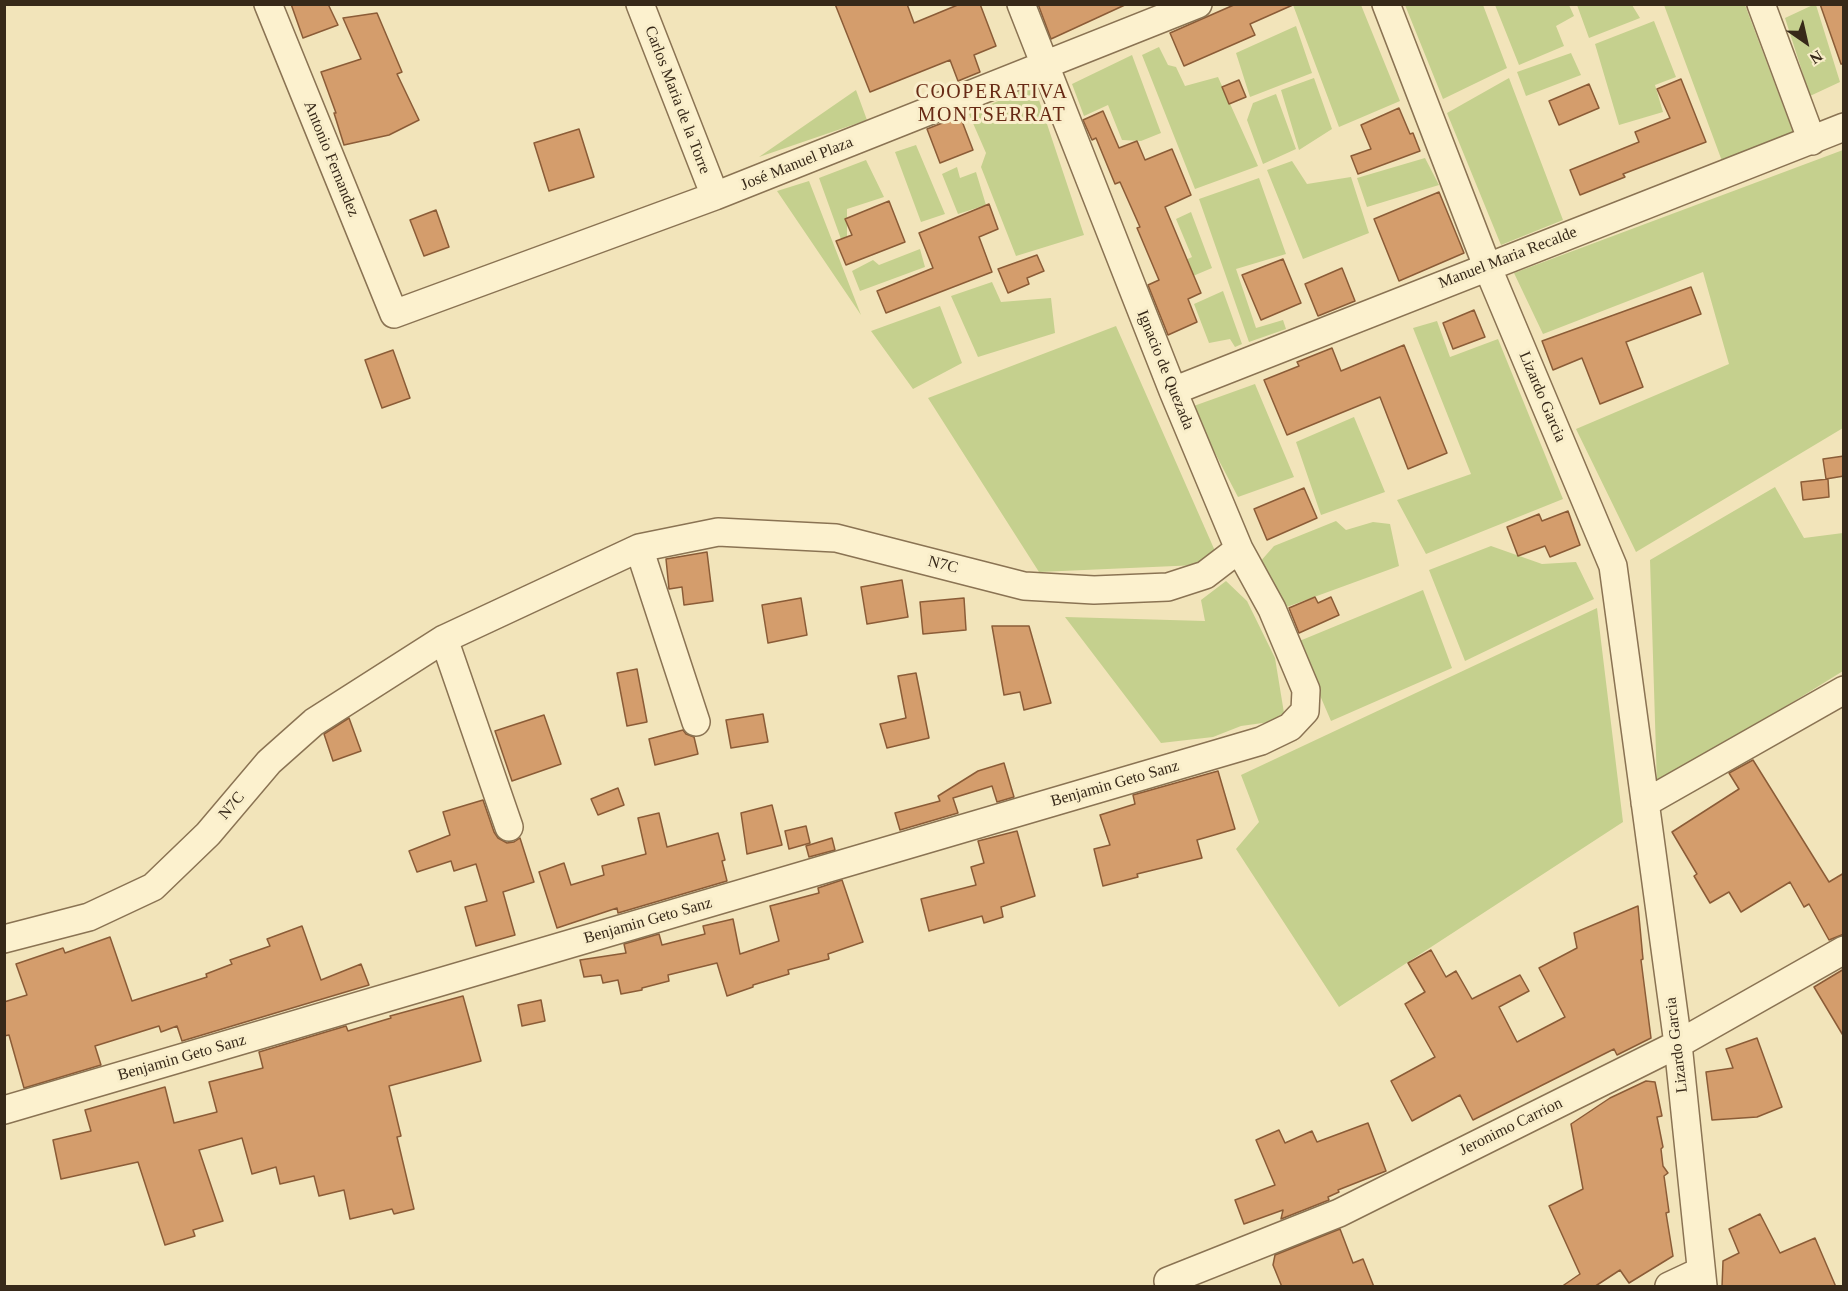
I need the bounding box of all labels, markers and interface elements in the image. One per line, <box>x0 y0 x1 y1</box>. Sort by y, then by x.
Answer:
north arrow <box>1776 12 1836 72</box>
street label: Carlos Maria de la Torre <box>640 23 714 177</box>
text: N <box>1807 47 1826 68</box>
district label: COOPERATIVA MONTSERRAT <box>916 81 1068 128</box>
street label: Antonio Fernandez <box>299 98 363 220</box>
street label: José Manuel Plaza <box>738 133 856 195</box>
street label: Manuel Maria Recalde <box>1436 223 1580 293</box>
street label: Ignacio de Quezada <box>1132 308 1198 432</box>
street label: Lizardo Garcia <box>1514 349 1570 445</box>
street label: N7C <box>926 552 960 578</box>
street label: Benjamin Geto Sanz <box>1049 757 1181 811</box>
street label: N7C <box>215 788 249 824</box>
street label: Benjamin Geto Sanz <box>582 894 714 948</box>
street label: Lizardo Garcia <box>1662 996 1692 1094</box>
street label: Benjamin Geto Sanz <box>116 1031 248 1085</box>
street label: Jeronimo Carrion <box>1456 1094 1566 1160</box>

